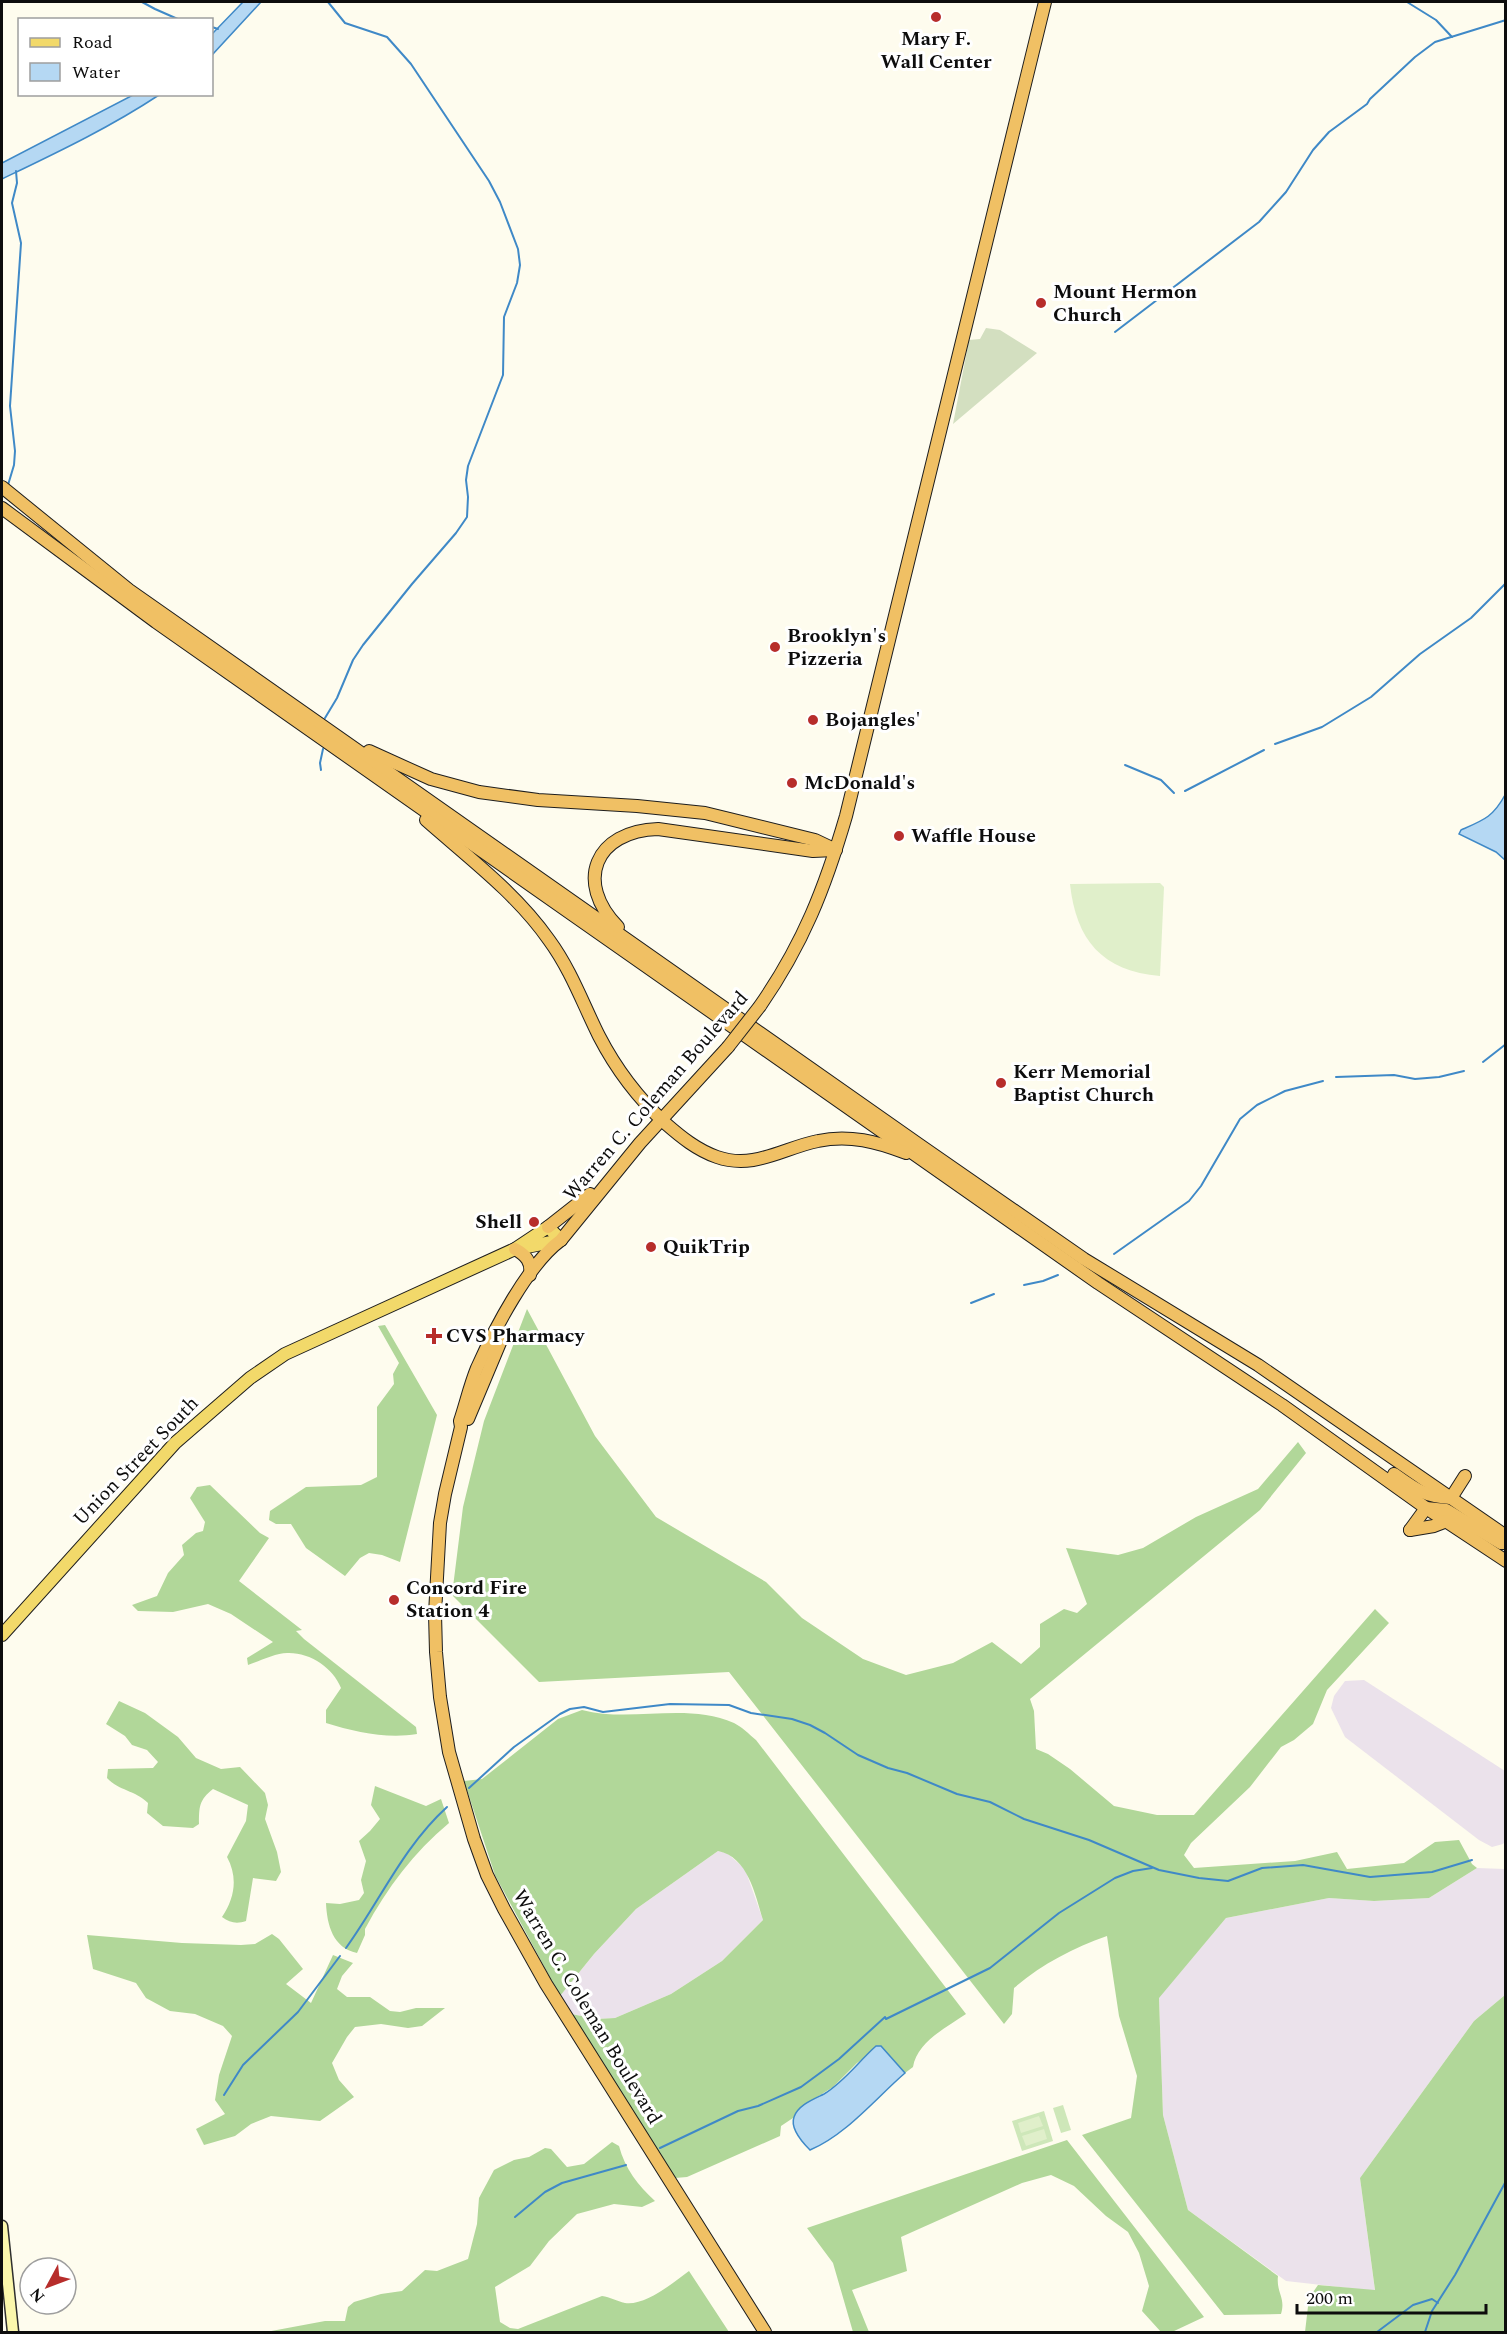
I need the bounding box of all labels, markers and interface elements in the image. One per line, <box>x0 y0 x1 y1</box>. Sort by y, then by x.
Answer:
marker: Mary F. Wall Center <box>929 10 943 24</box>
legend <box>18 18 213 96</box>
place label: Mary F. Wall Center <box>880 24 992 77</box>
text: Road <box>72 29 113 56</box>
text: Water <box>72 59 120 86</box>
place label: Mount Hermon Church <box>1053 277 1197 330</box>
marker: Mount Hermon Church <box>1034 296 1048 310</box>
place label: Brooklyn's Pizzeria <box>787 621 886 674</box>
marker: Brooklyn's Pizzeria <box>768 640 782 654</box>
place label: Bojangles' <box>825 705 920 735</box>
marker: Bojangles' <box>806 713 820 727</box>
place label: McDonald's <box>804 768 915 798</box>
marker: McDonald's <box>785 776 799 790</box>
place label: Waffle House <box>911 821 1036 851</box>
marker: Waffle House <box>892 829 906 843</box>
street label: Warren C. Coleman Boulevard <box>556 984 756 1208</box>
place label: Kerr Memorial Baptist Church <box>1013 1057 1154 1110</box>
marker: Kerr Memorial Baptist Church <box>994 1076 1008 1090</box>
place label: Shell <box>475 1207 522 1237</box>
marker: Shell <box>527 1215 541 1229</box>
place label: QuikTrip <box>663 1232 750 1262</box>
marker: QuikTrip <box>644 1240 658 1254</box>
place label: CVS Pharmacy <box>446 1321 586 1351</box>
marker: CVS Pharmacy <box>427 1329 441 1343</box>
street label: Union Street South <box>66 1389 206 1533</box>
place label: Concord Fire Station 4 <box>406 1573 527 1626</box>
marker: Concord Fire Station 4 <box>387 1593 401 1607</box>
street label: Warren C. Coleman Boulevard <box>505 1884 669 2130</box>
north arrow <box>18 2256 78 2316</box>
scale bar <box>1297 2277 1486 2315</box>
text: N <box>24 2282 51 2308</box>
text: 200 m <box>1306 2285 1353 2312</box>

